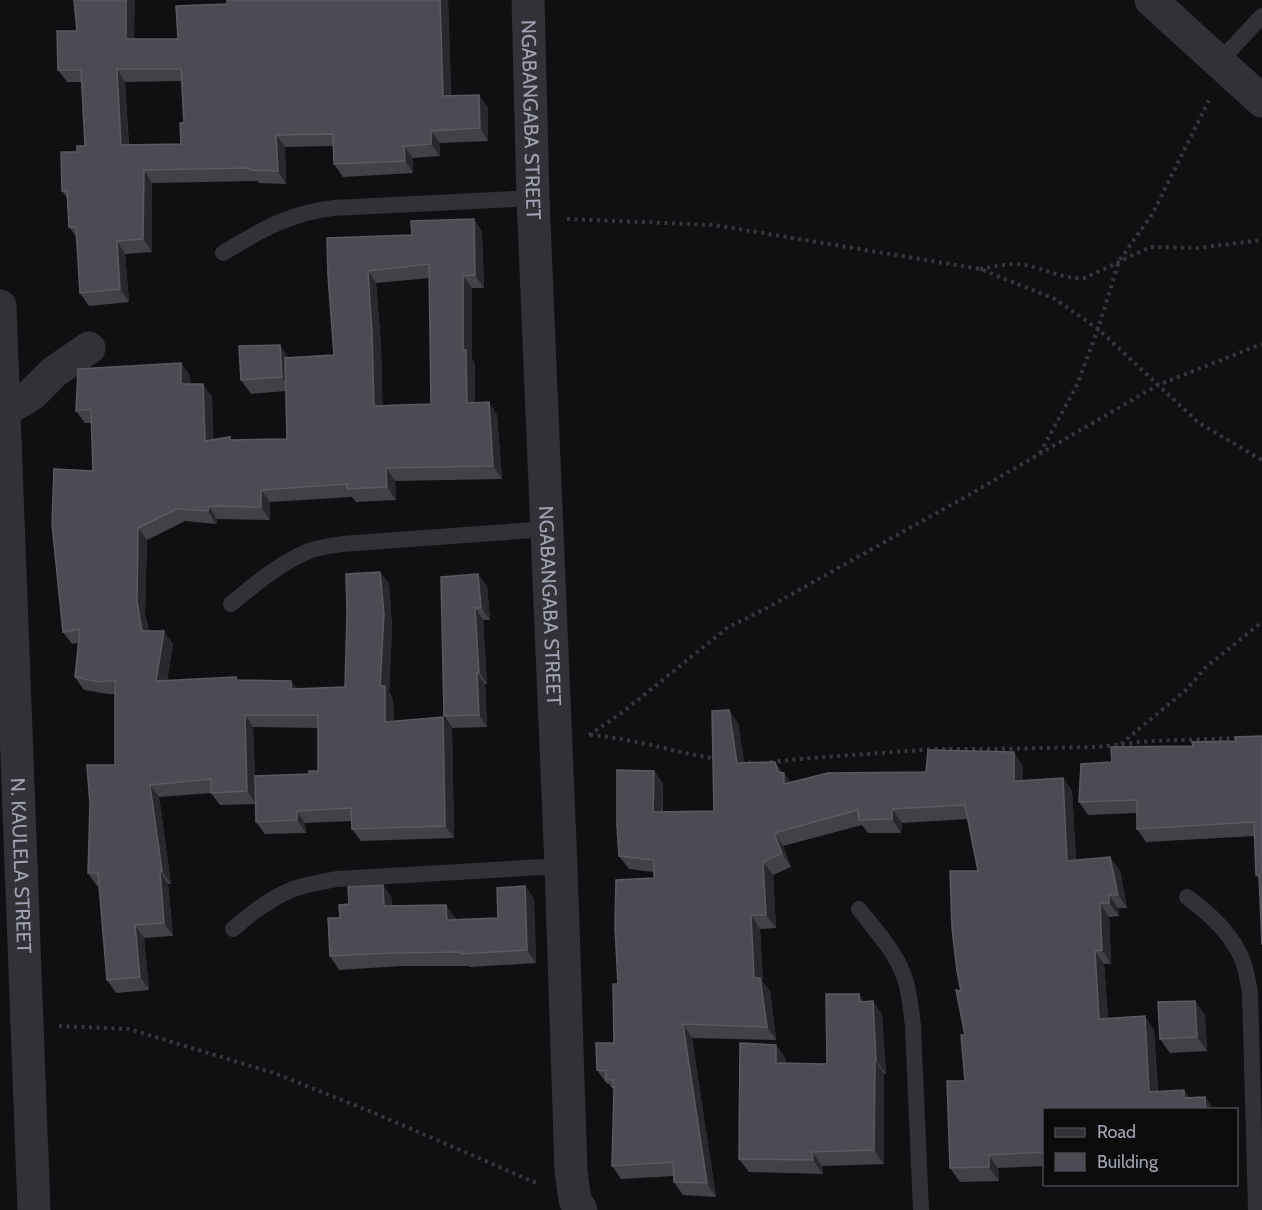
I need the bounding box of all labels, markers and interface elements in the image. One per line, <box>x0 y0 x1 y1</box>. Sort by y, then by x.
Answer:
street label: NGABANGABA STREET <box>517 20 546 221</box>
street label: NGABANGABA STREET <box>534 505 566 706</box>
street label: N. KAULELA STREET <box>6 777 36 954</box>
legend <box>1043 1108 1238 1186</box>
text: Road <box>1097 1121 1136 1143</box>
text: Building <box>1097 1151 1159 1173</box>

